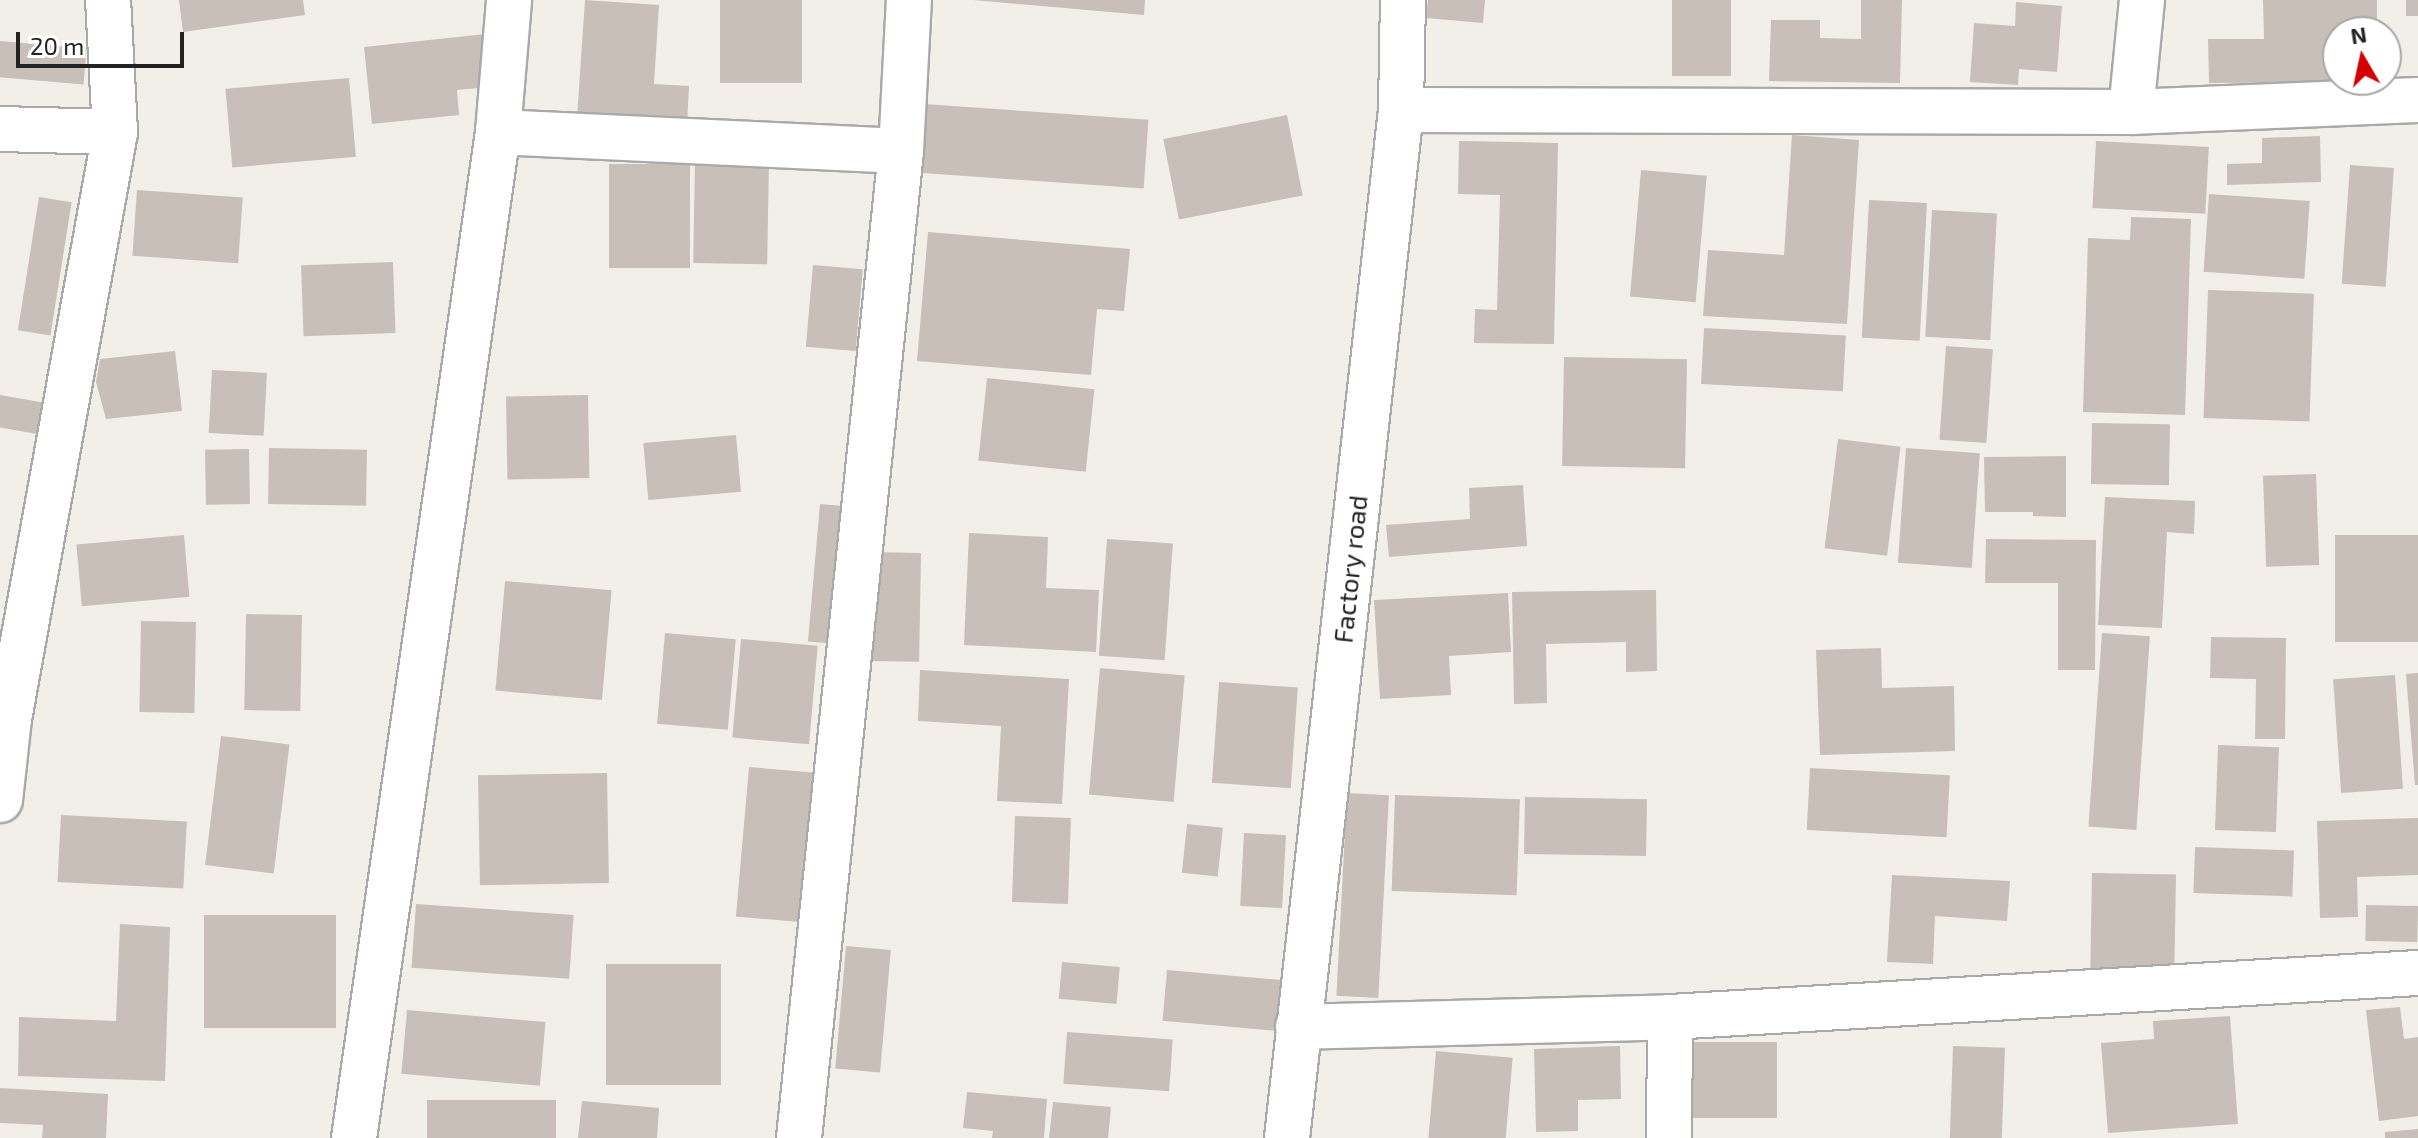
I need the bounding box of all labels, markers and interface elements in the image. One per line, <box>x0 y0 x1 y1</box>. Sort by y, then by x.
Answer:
scale bar <box>20 16 188 66</box>
north arrow <box>2322 16 2402 96</box>
text: N <box>2349 20 2368 48</box>
text: 20 m <box>30 31 84 60</box>
street label: Factory road <box>1327 493 1373 645</box>

